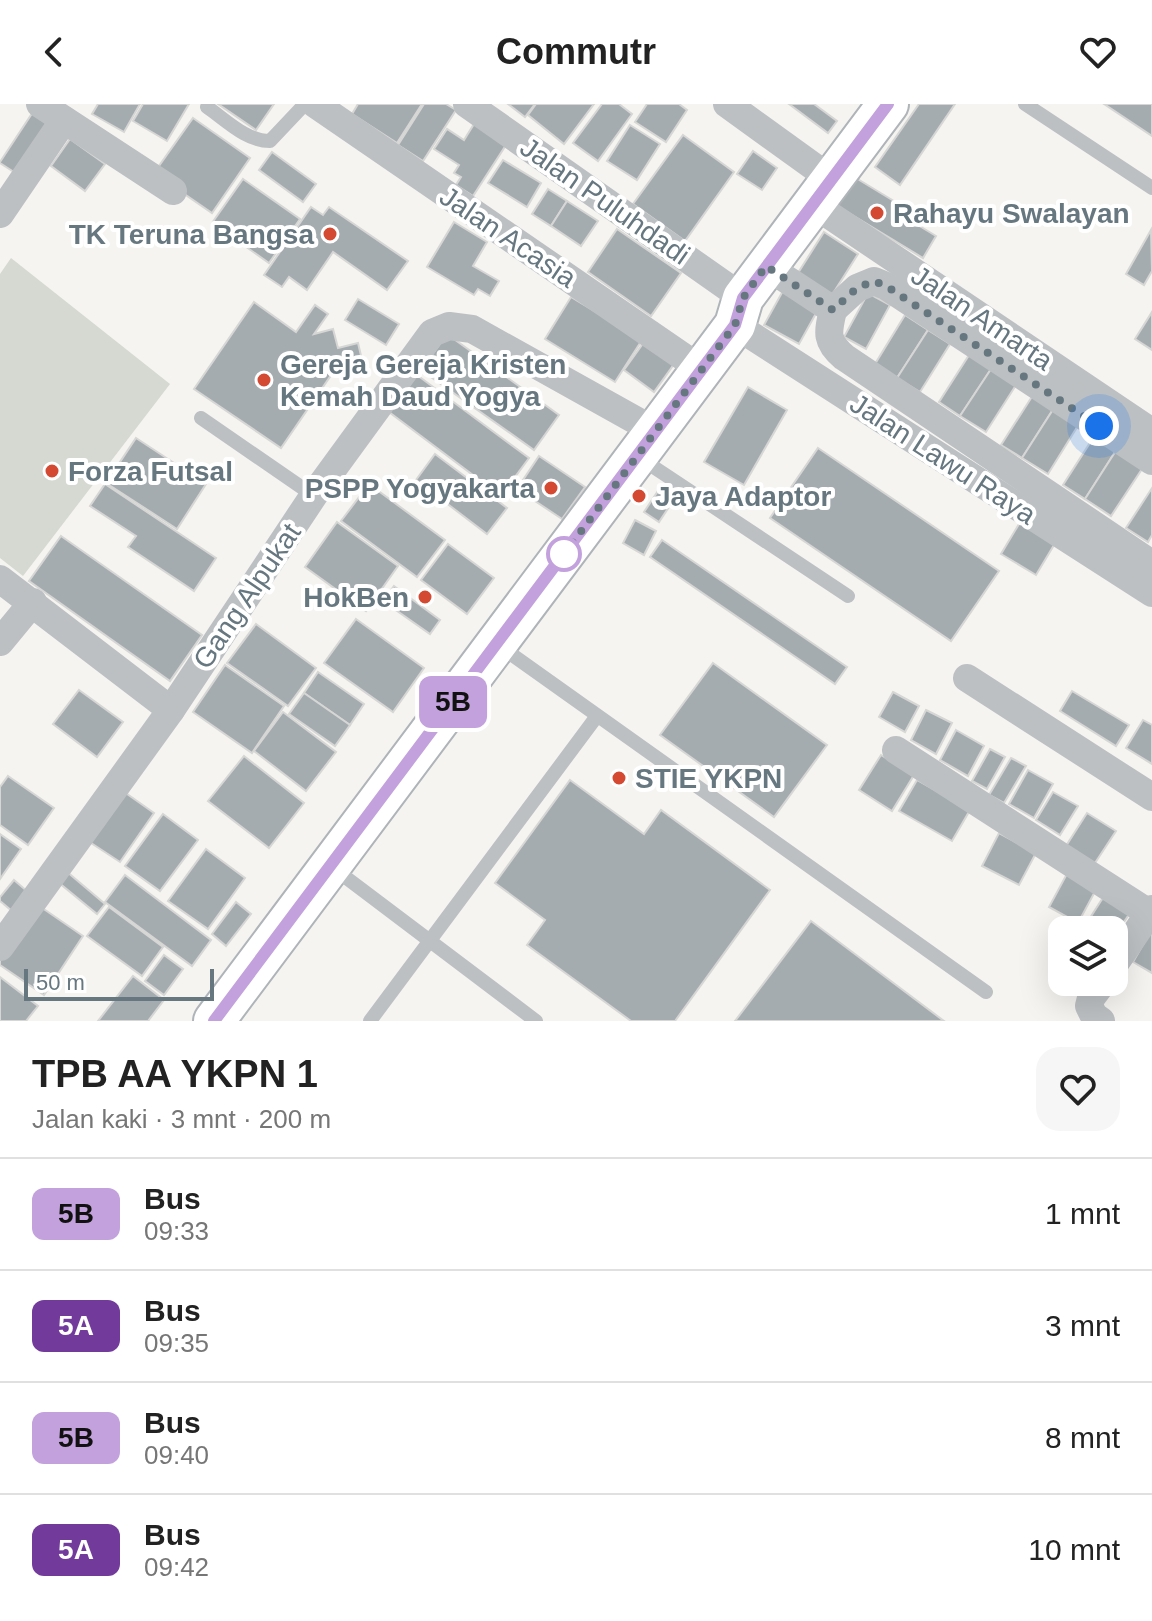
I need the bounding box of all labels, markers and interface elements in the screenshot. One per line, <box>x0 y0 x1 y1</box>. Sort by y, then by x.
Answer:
icon: back <box>32 30 76 74</box>
icon: heart <box>1076 30 1120 74</box>
text: Commutr <box>496 31 656 72</box>
street label: Jalan Puluhdadi <box>514 131 696 271</box>
street label: Jalan Acasia <box>434 180 582 294</box>
place label: Rahayu Swalayan <box>893 198 1130 229</box>
marker: Rahayu Swalayan <box>868 204 886 222</box>
place label: TK Teruna Bangsa <box>69 219 314 250</box>
marker: TK Teruna Bangsa <box>321 225 339 243</box>
street label: Jalan Amarta <box>906 259 1059 377</box>
place label: Gereja Gereja Kristen Kemah Daud Yogya <box>280 349 566 412</box>
marker: Gereja Gereja Kristen Kemah Daud Yogya <box>255 371 273 389</box>
street label: Jalan Lawu Raya <box>844 388 1042 531</box>
your location <box>1079 406 1119 446</box>
place label: Forza Futsal <box>68 456 233 487</box>
marker: Forza Futsal <box>43 462 61 480</box>
place label: PSPP Yogyakarta <box>305 473 535 504</box>
marker: PSPP Yogyakarta <box>542 479 560 497</box>
place label: Jaya Adaptor <box>655 481 831 512</box>
marker: Jaya Adaptor <box>630 487 648 505</box>
street label: Gang Alpukat <box>187 517 307 674</box>
unlabelled marker <box>547 537 581 571</box>
place label: HokBen <box>303 582 409 613</box>
marker: HokBen <box>416 588 434 606</box>
line badge: 5B <box>417 676 489 728</box>
text: 5B <box>435 686 471 717</box>
place label: STIE YKPN <box>635 763 782 794</box>
marker: STIE YKPN <box>610 769 628 787</box>
map controls <box>1048 916 1128 996</box>
button: layers <box>1048 916 1128 996</box>
scale bar <box>24 965 214 1001</box>
text: 50 m <box>36 970 85 995</box>
button: heart <box>1036 1047 1120 1131</box>
text: TPB AA YKPN 1 <box>32 1053 318 1095</box>
text: Jalan kaki · 3 mnt · 200 m <box>32 1104 331 1134</box>
text: Bus <box>144 1182 201 1215</box>
text: 1 mnt <box>1045 1197 1120 1230</box>
text: 5B <box>58 1198 94 1229</box>
text: 09:33 <box>144 1216 209 1246</box>
text: Bus <box>144 1294 201 1327</box>
text: 3 mnt <box>1045 1309 1120 1342</box>
text: 5A <box>58 1310 94 1341</box>
text: 09:35 <box>144 1328 209 1358</box>
text: Bus <box>144 1406 201 1439</box>
text: 8 mnt <box>1045 1421 1120 1454</box>
text: 5B <box>58 1422 94 1453</box>
text: 09:40 <box>144 1440 209 1470</box>
text: Bus <box>144 1518 201 1551</box>
text: 10 mnt <box>1028 1533 1120 1566</box>
text: 5A <box>58 1534 94 1565</box>
text: 09:42 <box>144 1552 209 1582</box>

